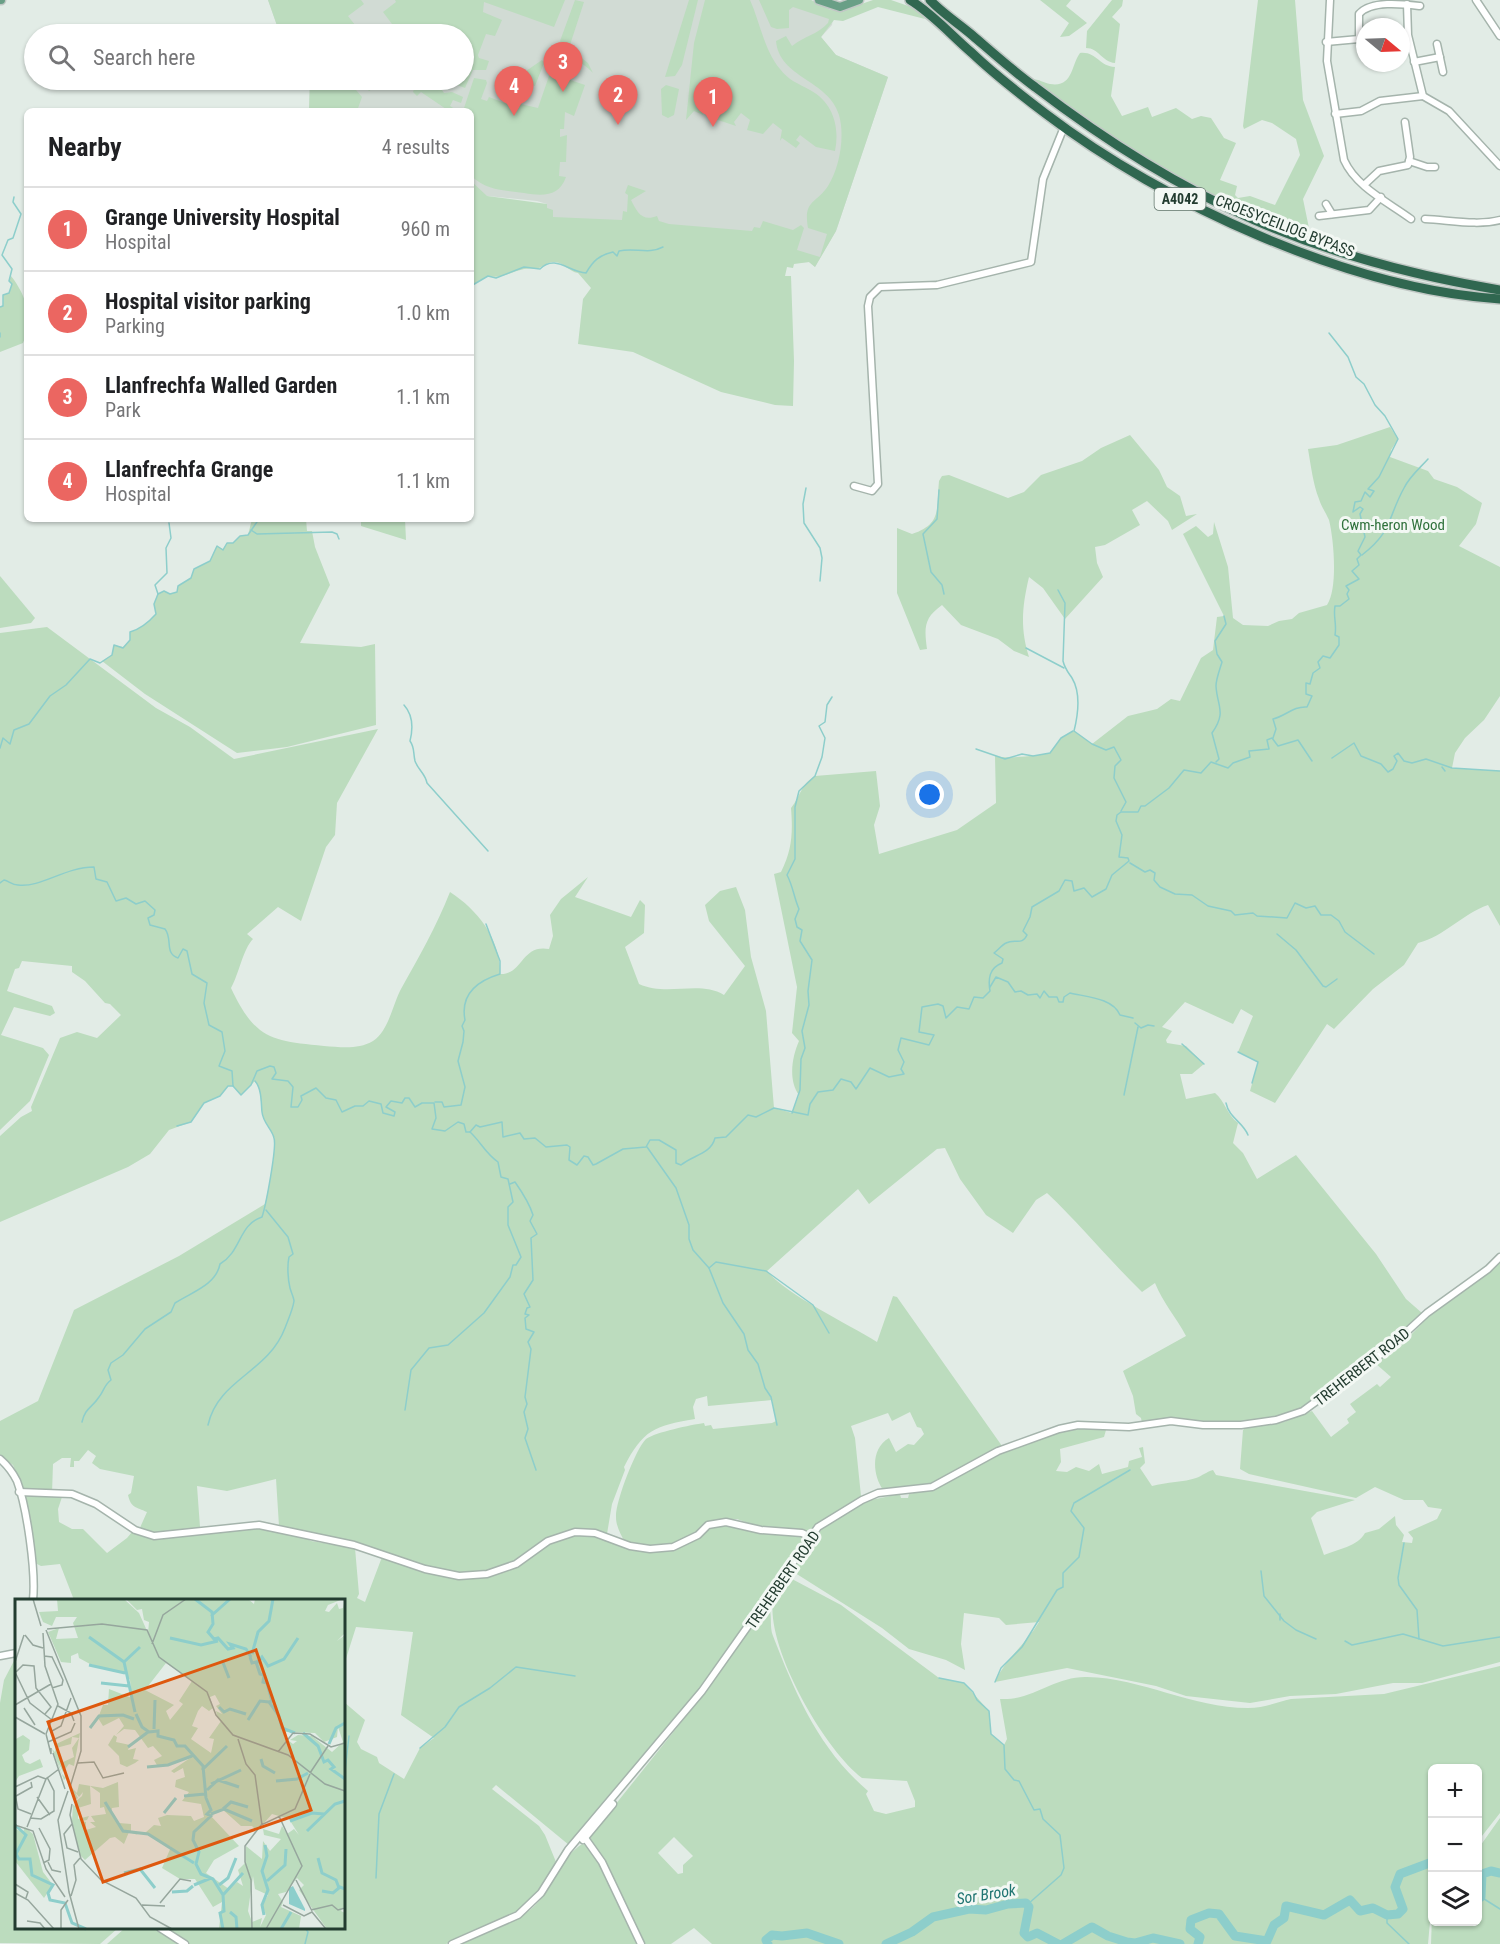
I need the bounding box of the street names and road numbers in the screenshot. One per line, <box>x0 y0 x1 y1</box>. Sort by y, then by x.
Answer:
road number: A4042 <box>1154 188 1206 210</box>
street label: CROESYCEILIOG BYPASS <box>1213 191 1357 261</box>
street label: TREHERBERT ROAD <box>1311 1324 1413 1410</box>
street label: TREHERBERT ROAD <box>742 1527 824 1633</box>

